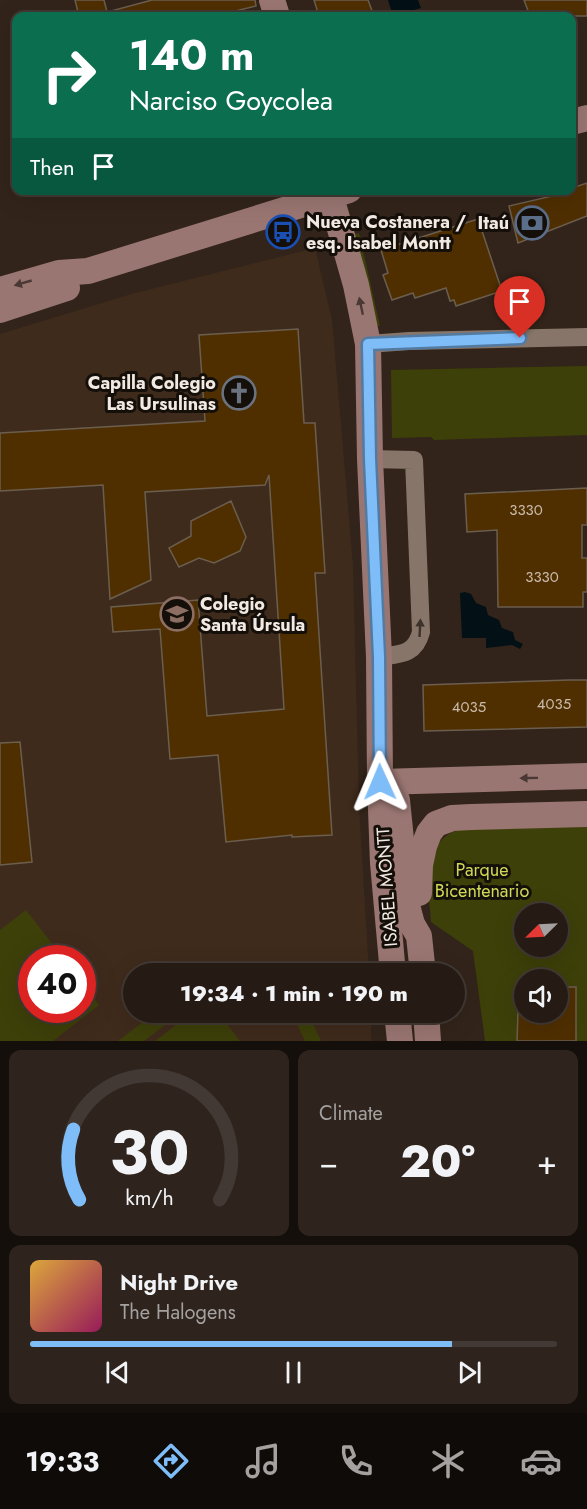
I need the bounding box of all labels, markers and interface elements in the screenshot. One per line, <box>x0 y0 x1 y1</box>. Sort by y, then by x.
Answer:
text: 140 m <box>129 25 255 86</box>
icon: right <box>30 36 108 114</box>
text: Narciso Goycolea <box>129 81 333 120</box>
icon: arrive <box>87 150 120 183</box>
text: Then <box>30 151 75 183</box>
bank icon: Itaú <box>514 205 550 241</box>
place label: Nueva Costanera / esq. Isabel Montt <box>306 209 466 256</box>
place label: Itaú <box>477 210 509 236</box>
bus stop icon: Nueva Costanera / esq. Isabel Montt <box>265 214 301 250</box>
pin <box>494 276 545 338</box>
one-way arrow <box>14 279 32 288</box>
icon: arrive <box>503 285 536 318</box>
one-way arrow <box>356 296 365 315</box>
place label: Capilla Colegio Las Ursulinas <box>88 370 216 417</box>
church icon: Capilla Colegio Las Ursulinas <box>221 375 257 411</box>
house number: 3330 <box>509 499 543 521</box>
house number: 3330 <box>525 566 559 588</box>
place label: Colegio Santa Úrsula <box>200 591 305 638</box>
school or university icon: Colegio Santa Úrsula <box>159 596 195 632</box>
one-way arrow <box>415 618 424 637</box>
house number: 4035 <box>537 693 571 715</box>
house number: 4035 <box>452 696 486 718</box>
position arrow <box>348 750 412 814</box>
one-way arrow <box>519 773 538 783</box>
street label: ISABEL MONTT <box>370 826 404 948</box>
park label: Parque Bicentenario <box>435 857 529 904</box>
north arrow <box>514 903 568 957</box>
map controls <box>514 903 568 1023</box>
speed limit sign: 40 <box>18 945 96 1023</box>
button: sound <box>514 969 568 1023</box>
text: 19:34 · 1 min · 190 m <box>180 977 408 1009</box>
text: Climate <box>319 1099 383 1128</box>
text: 30 <box>109 1107 189 1197</box>
text: 20° <box>400 1129 475 1194</box>
text: − <box>319 1139 338 1186</box>
text: + <box>537 1139 557 1186</box>
text: km/h <box>125 1182 173 1213</box>
text: Night Drive <box>120 1266 238 1298</box>
text: The Halogens <box>120 1298 236 1327</box>
icon: previous <box>101 1356 134 1389</box>
icon: pause <box>277 1356 310 1389</box>
icon: next <box>453 1356 486 1389</box>
icon: directions <box>150 1440 192 1482</box>
icon: music <box>242 1440 284 1482</box>
icon: phone <box>335 1440 377 1482</box>
icon: climate <box>427 1440 469 1482</box>
icon: car <box>520 1440 562 1482</box>
text: 19:33 <box>25 1442 99 1481</box>

